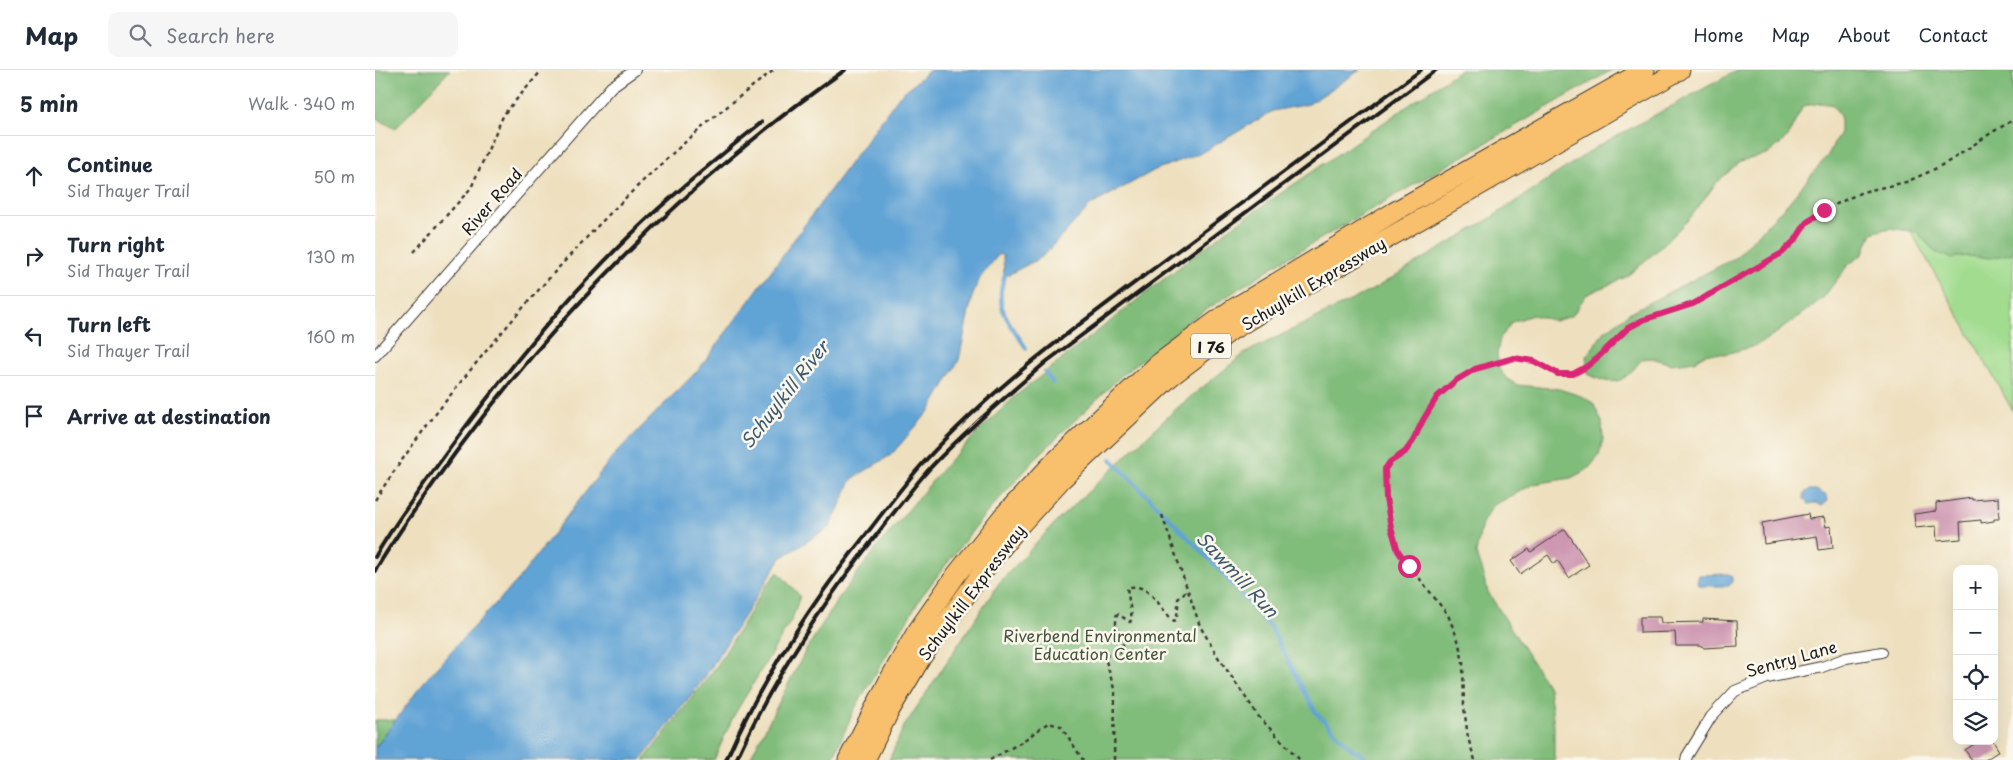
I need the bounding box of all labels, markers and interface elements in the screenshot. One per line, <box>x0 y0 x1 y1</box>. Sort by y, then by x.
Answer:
search box <box>108 12 458 57</box>
text: Map <box>25 17 78 53</box>
icon: search <box>126 21 154 49</box>
text: Search here <box>166 21 275 49</box>
text: Home <box>1693 21 1743 48</box>
text: Map <box>1771 21 1810 48</box>
text: About <box>1838 21 1890 48</box>
text: Contact <box>1918 21 1988 48</box>
text: 5 min <box>20 87 78 119</box>
text: Walk · 340 m <box>248 91 355 115</box>
text: Continue <box>67 150 153 178</box>
icon: ahead <box>20 162 48 190</box>
street label: River Road <box>455 162 527 240</box>
text: 50 m <box>314 164 355 188</box>
text: Sid Thayer Trail <box>67 178 190 202</box>
route end <box>1813 199 1836 222</box>
text: Turn right <box>67 230 165 258</box>
street label: Schuylkill Expressway <box>1236 230 1390 336</box>
icon: right <box>20 242 48 270</box>
text: 130 m <box>307 244 355 268</box>
text: Sid Thayer Trail <box>67 258 190 282</box>
text: Turn left <box>67 310 151 338</box>
icon: left <box>20 322 48 350</box>
text: 160 m <box>307 324 355 348</box>
water label: Schuylkill River <box>733 332 836 453</box>
road number: I 76 <box>1191 334 1231 358</box>
text: Sid Thayer Trail <box>67 338 190 362</box>
icon: arrive <box>20 402 48 430</box>
text: Arrive at destination <box>67 402 271 430</box>
street label: Schuylkill Expressway <box>912 519 1030 665</box>
water label: Sawmill Run <box>1191 525 1286 624</box>
route start <box>1398 555 1421 578</box>
map controls <box>1953 565 1998 745</box>
button: + <box>1953 565 1998 610</box>
button: − <box>1953 610 1998 655</box>
park label: Riverbend Environmental Education Center <box>1003 623 1197 665</box>
street label: Sentry Lane <box>1743 634 1839 682</box>
button: locate <box>1953 655 1998 700</box>
button: layers <box>1953 700 1998 745</box>

